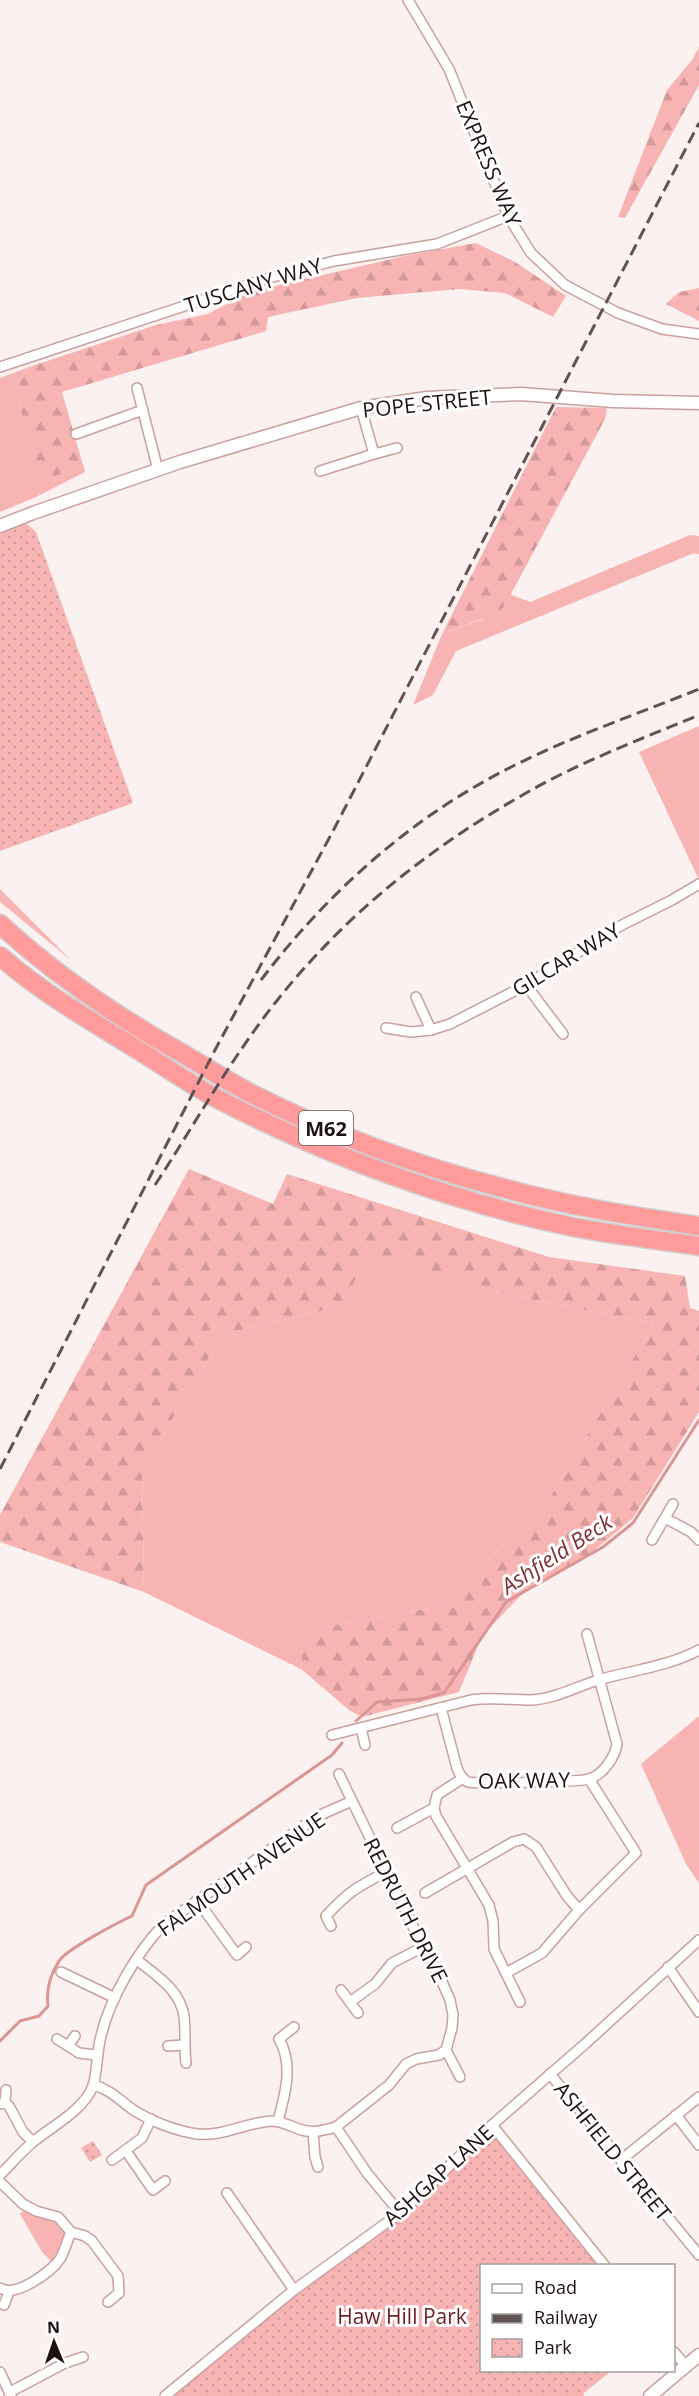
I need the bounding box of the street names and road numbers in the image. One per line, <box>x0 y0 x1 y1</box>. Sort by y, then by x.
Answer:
street label: EXPRESS WAY <box>450 96 528 230</box>
street label: TUSCANY WAY <box>181 251 325 319</box>
street label: POPE STREET <box>361 382 493 424</box>
street label: GILCAR WAY <box>507 916 625 1002</box>
road number: M62 <box>299 1111 353 1145</box>
street label: OAK WAY <box>478 1765 571 1795</box>
street label: FALMOUTH AVENUE <box>152 1806 330 1942</box>
street label: REDRUTH DRIVE <box>357 1833 455 1987</box>
street label: ASHFIELD STREET <box>548 2076 678 2227</box>
street label: ASHGAP LANE <box>377 2118 499 2232</box>

